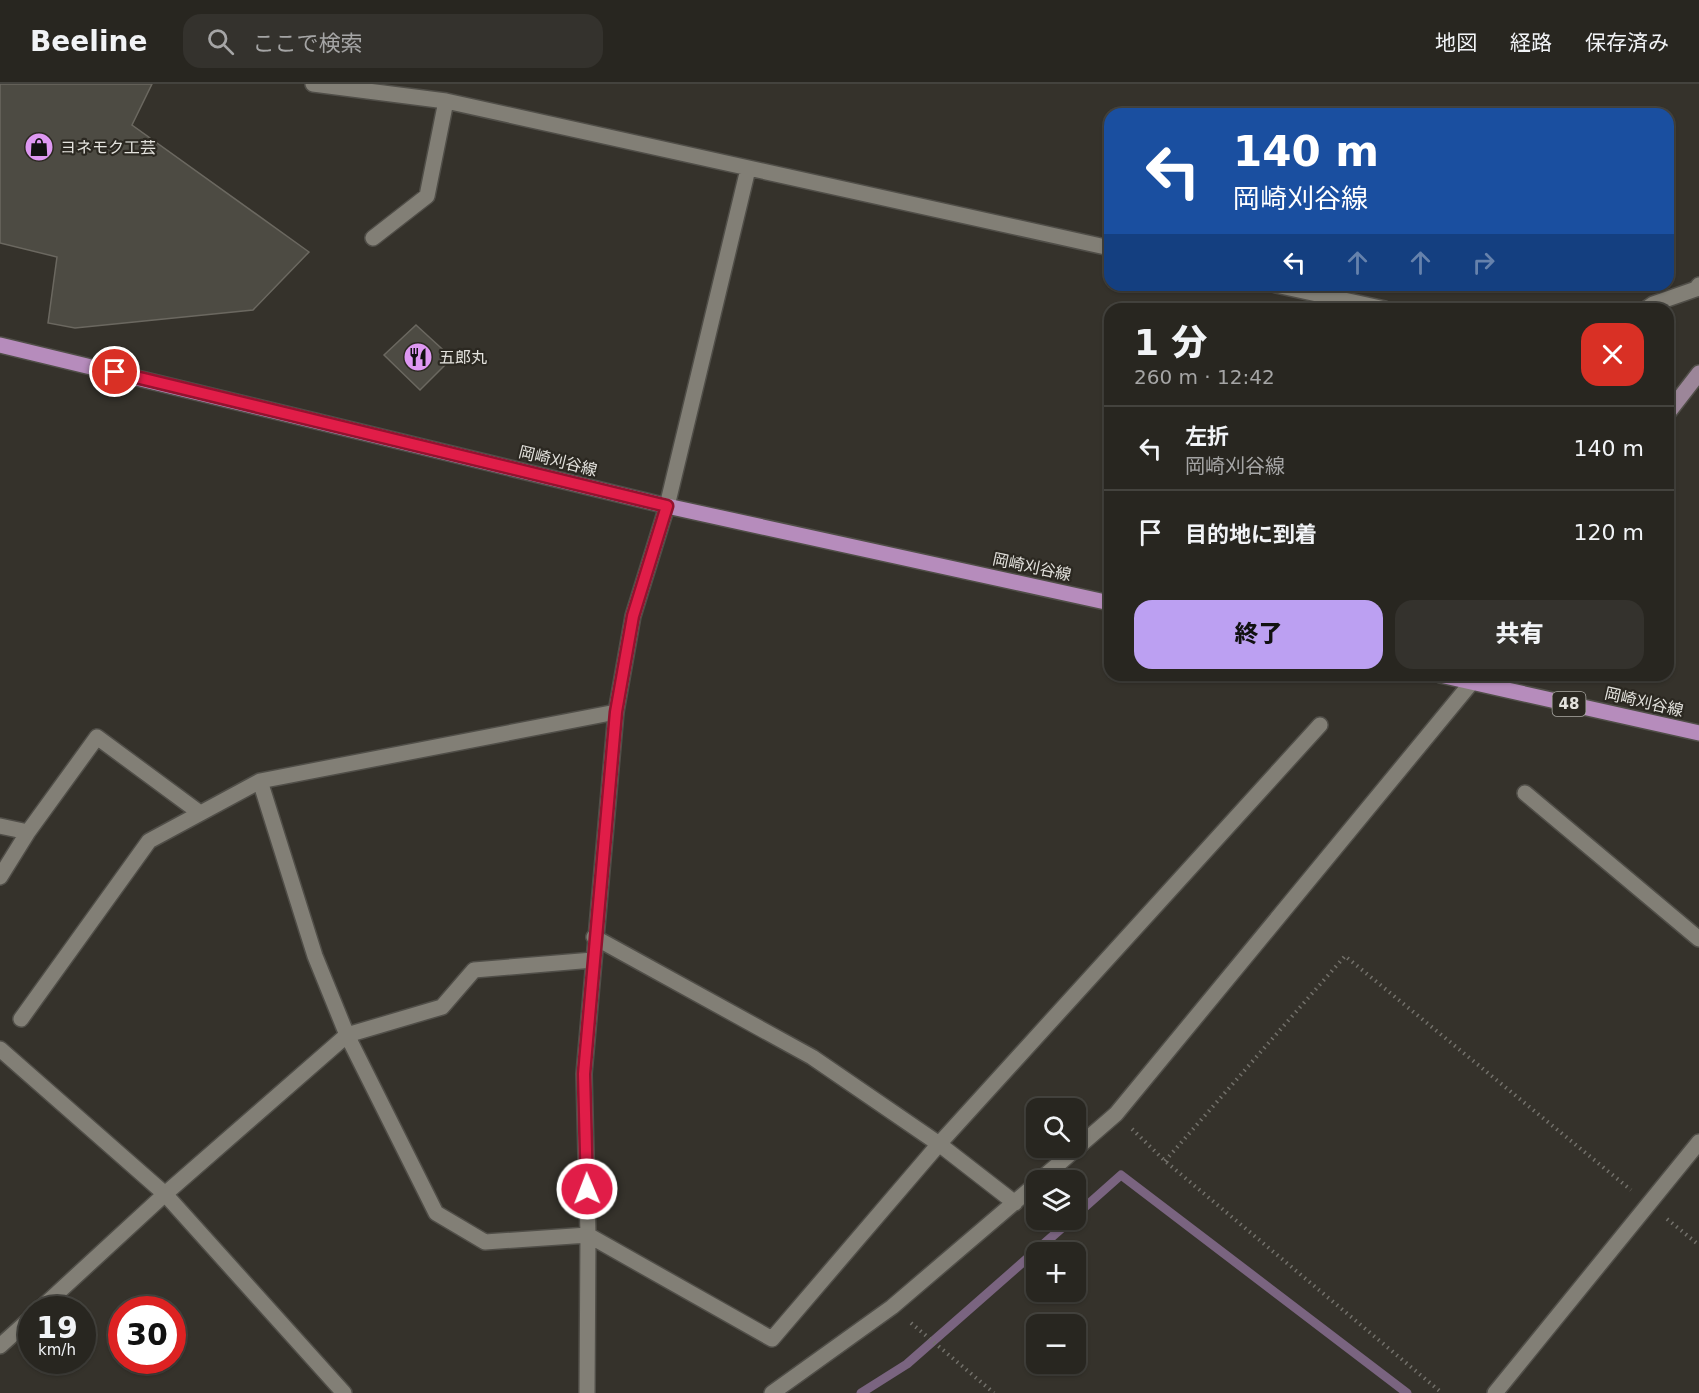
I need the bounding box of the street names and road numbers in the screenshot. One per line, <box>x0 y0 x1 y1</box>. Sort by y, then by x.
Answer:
street label: 岡崎刈谷線 <box>517 442 599 480</box>
street label: 岡崎刈谷線 <box>991 549 1073 585</box>
street label: 岡崎刈谷線 <box>1603 684 1685 720</box>
road number: 48 <box>1552 692 1586 716</box>

